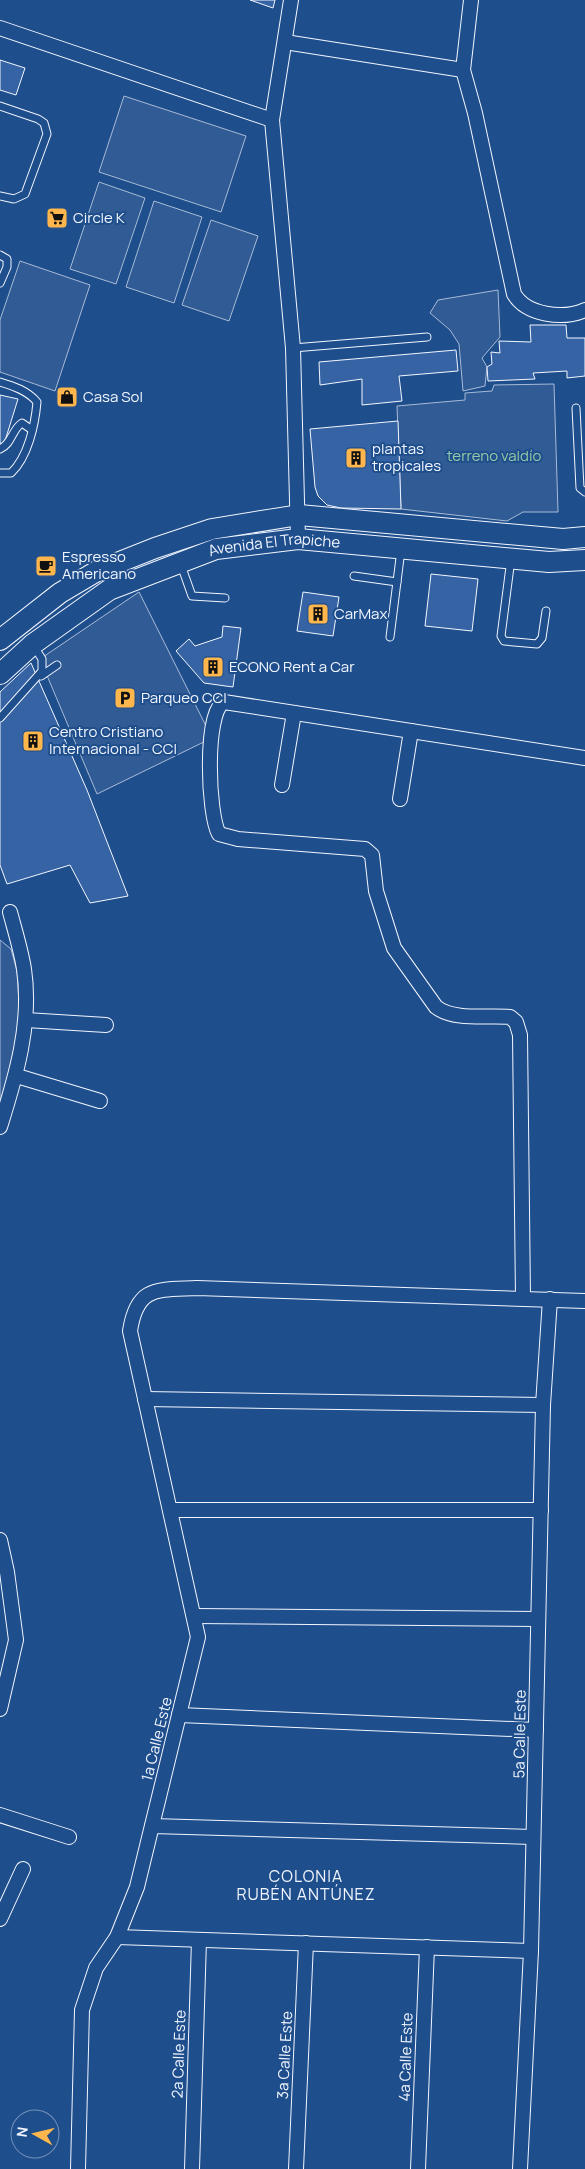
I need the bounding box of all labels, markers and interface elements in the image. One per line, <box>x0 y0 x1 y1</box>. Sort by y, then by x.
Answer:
supermarket icon: Circle K <box>45 206 69 230</box>
place label: Circle K <box>73 207 125 228</box>
shop icon: Casa Sol <box>55 385 79 409</box>
place label: Casa Sol <box>83 386 143 407</box>
place label: plantas tropicales <box>372 438 441 476</box>
park label: terreno valdío <box>447 445 541 466</box>
building icon: plantas tropicales <box>344 446 368 470</box>
street label: Avenida El Trapiche <box>205 528 341 561</box>
place label: Espresso Americano <box>62 546 136 584</box>
cafe icon: Espresso Americano <box>34 554 58 578</box>
building icon: CarMax <box>306 602 330 626</box>
place label: CarMax <box>334 603 387 624</box>
building icon: ECONO Rent a Car <box>201 655 225 679</box>
place label: ECONO Rent a Car <box>229 656 355 677</box>
parking icon: Parqueo CCI <box>113 686 137 710</box>
place label: Parqueo CCI <box>141 687 227 708</box>
place label: Centro Cristiano Internacional - CCI <box>49 721 177 759</box>
building icon: Centro Cristiano Internacional - CCI <box>21 729 45 753</box>
street label: 5a Calle Este <box>508 1689 531 1779</box>
street label: 1a Calle Este <box>136 1694 177 1783</box>
district label: COLONIA RUBÉN ANTÚNEZ <box>236 1865 376 1905</box>
street label: 2a Calle Este <box>166 2009 191 2099</box>
street label: 3a Calle Este <box>272 2010 297 2100</box>
street label: 4a Calle Este <box>393 2012 418 2102</box>
north arrow <box>10 2109 60 2159</box>
text: N <box>12 2126 32 2138</box>

